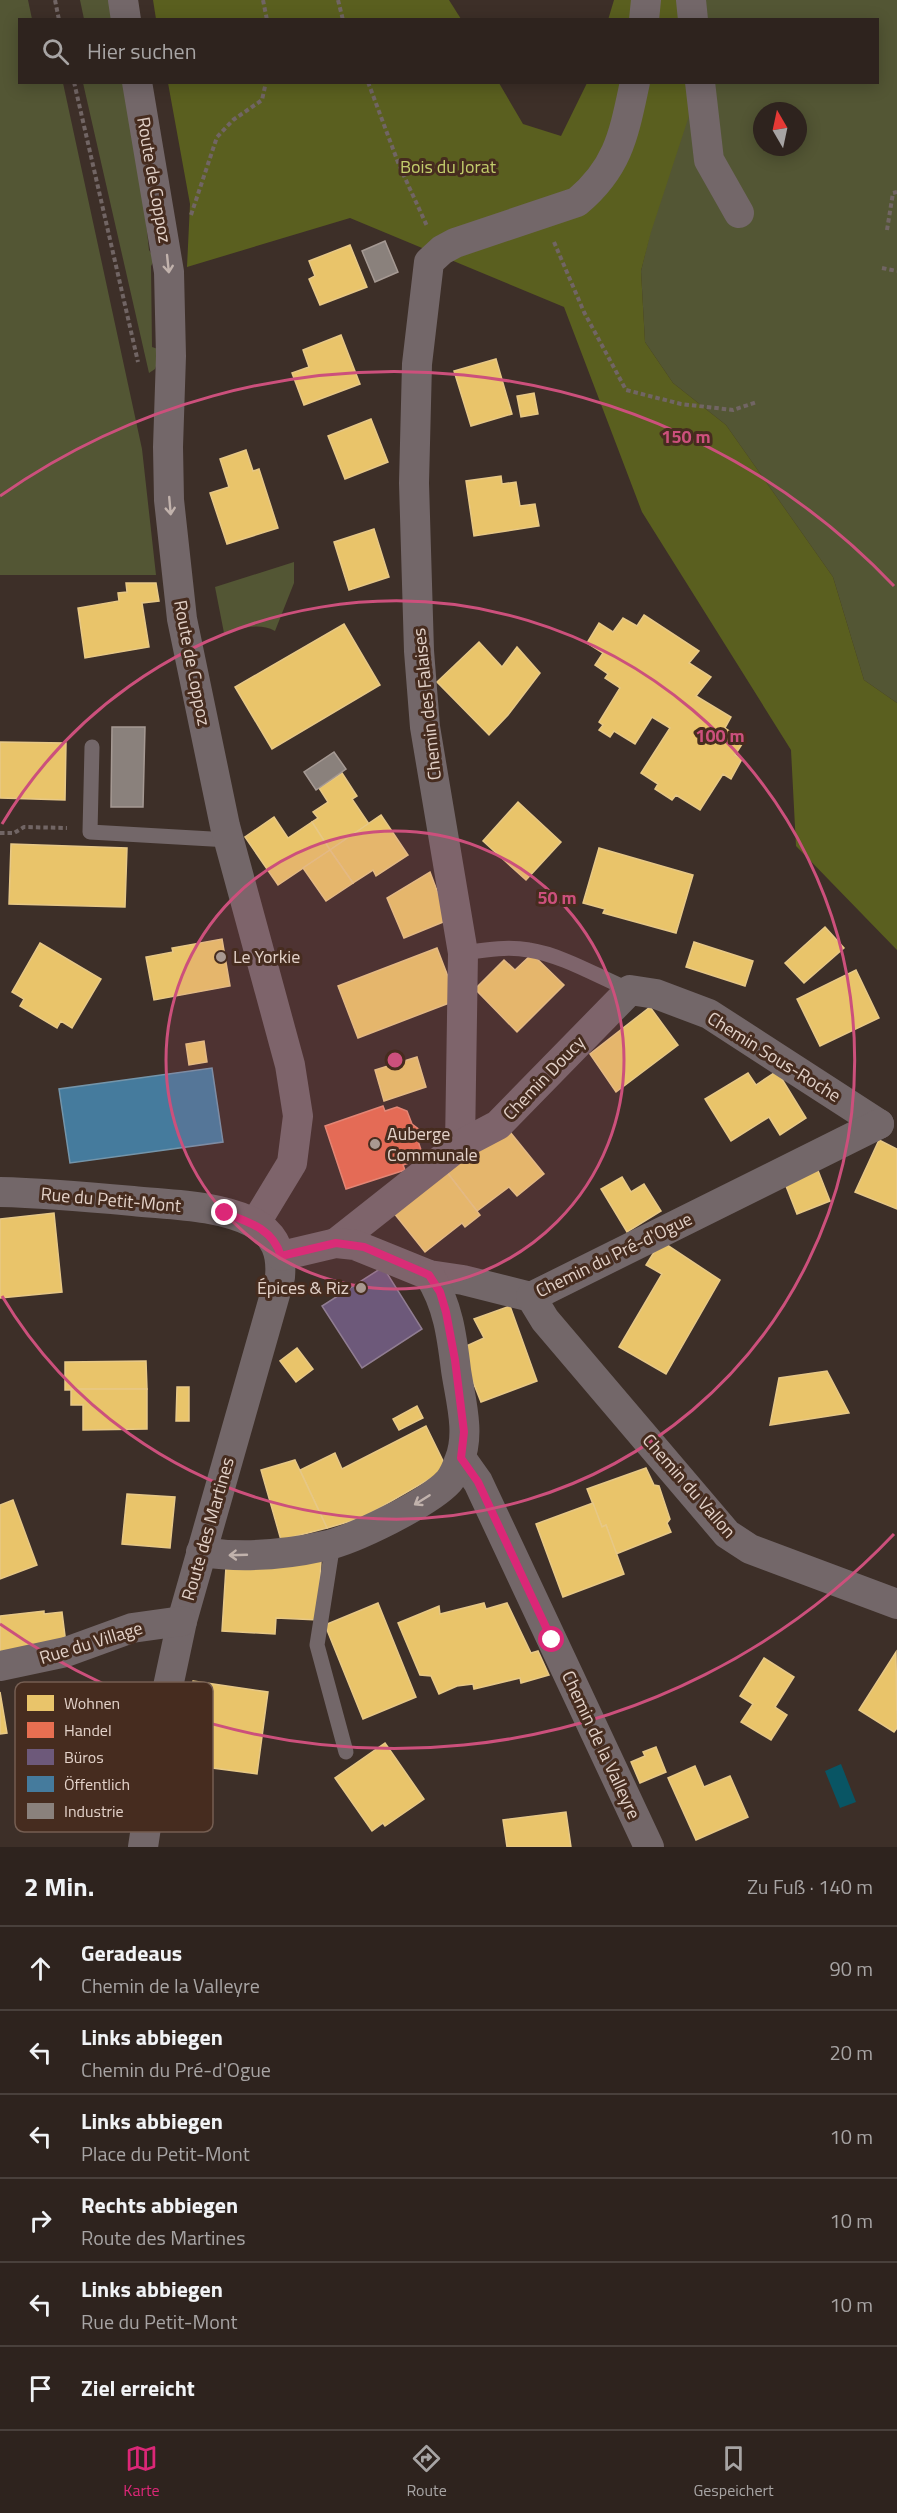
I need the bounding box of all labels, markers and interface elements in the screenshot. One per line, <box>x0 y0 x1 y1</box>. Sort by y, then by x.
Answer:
search box <box>18 18 879 84</box>
text: Hier suchen <box>87 34 196 68</box>
icon: search <box>39 35 72 68</box>
north arrow <box>753 102 807 156</box>
street label: Route de Coppoz <box>130 115 179 245</box>
park label: Bois du Jorat <box>400 153 497 180</box>
one-way arrow <box>163 254 174 274</box>
text: 150 m <box>661 423 711 450</box>
one-way arrow <box>164 495 175 515</box>
street label: Route de Coppoz <box>167 598 218 728</box>
street label: Chemin des Falaises <box>405 627 448 782</box>
text: 100 m <box>695 722 745 749</box>
text: 50 m <box>537 884 577 911</box>
place label: Le Yorkie <box>233 943 300 970</box>
marker: Le Yorkie <box>214 950 228 964</box>
street label: Chemin Sous-Roche <box>702 1005 846 1109</box>
street label: Chemin Doucy <box>496 1029 591 1126</box>
centre of rings <box>385 1050 405 1070</box>
place label: Auberge Communale <box>387 1120 478 1168</box>
marker: Auberge Communale <box>368 1137 382 1151</box>
street label: Rue du Petit-Mont <box>40 1180 183 1219</box>
route end <box>211 1199 237 1225</box>
street label: Chemin du Pré-d'Ogue <box>531 1205 697 1304</box>
place label: Épices & Riz <box>257 1274 349 1301</box>
marker: Épices & Riz <box>354 1281 368 1295</box>
street label: Chemin du Vallon <box>636 1427 742 1544</box>
street label: Route des Martines <box>174 1454 241 1604</box>
one-way arrow <box>414 1495 431 1507</box>
one-way arrow <box>229 1550 249 1561</box>
street label: Rue du Village <box>36 1614 146 1671</box>
route start <box>538 1626 564 1652</box>
street label: Chemin de la Valleyre <box>555 1666 648 1823</box>
legend <box>15 1682 213 1832</box>
text: Wohnen <box>64 1691 120 1715</box>
text: Handel <box>64 1718 112 1742</box>
text: Büros <box>64 1745 104 1769</box>
text: Öffentlich <box>64 1772 130 1796</box>
text: Industrie <box>64 1799 124 1823</box>
text: 2 Min. <box>24 1867 94 1906</box>
text: Zu Fuß · 140 m <box>747 1871 873 1902</box>
text: Geradeaus <box>81 1936 182 1970</box>
icon: ahead <box>24 1952 57 1985</box>
text: 90 m <box>829 1953 873 1984</box>
text: Chemin de la Valleyre <box>81 1970 260 2001</box>
text: Links abbiegen <box>81 2020 223 2054</box>
icon: left <box>24 2036 57 2069</box>
text: 20 m <box>829 2037 873 2068</box>
text: Chemin du Pré-d'Ogue <box>81 2054 271 2085</box>
text: Links abbiegen <box>81 2104 223 2138</box>
icon: left <box>24 2120 57 2153</box>
text: 10 m <box>829 2121 873 2152</box>
text: Place du Petit-Mont <box>81 2138 250 2169</box>
text: Rechts abbiegen <box>81 2188 238 2222</box>
icon: right <box>24 2204 57 2237</box>
text: 10 m <box>829 2205 873 2236</box>
text: Route des Martines <box>81 2222 246 2253</box>
text: Links abbiegen <box>81 2272 223 2306</box>
icon: left <box>24 2288 57 2321</box>
text: 10 m <box>829 2289 873 2320</box>
text: Rue du Petit-Mont <box>81 2306 237 2337</box>
text: Ziel erreicht <box>81 2371 195 2405</box>
icon: arrive <box>24 2372 57 2405</box>
tab: Karte <box>123 2442 160 2502</box>
tab: Route <box>406 2442 447 2502</box>
tab: Gespeichert <box>693 2442 774 2502</box>

